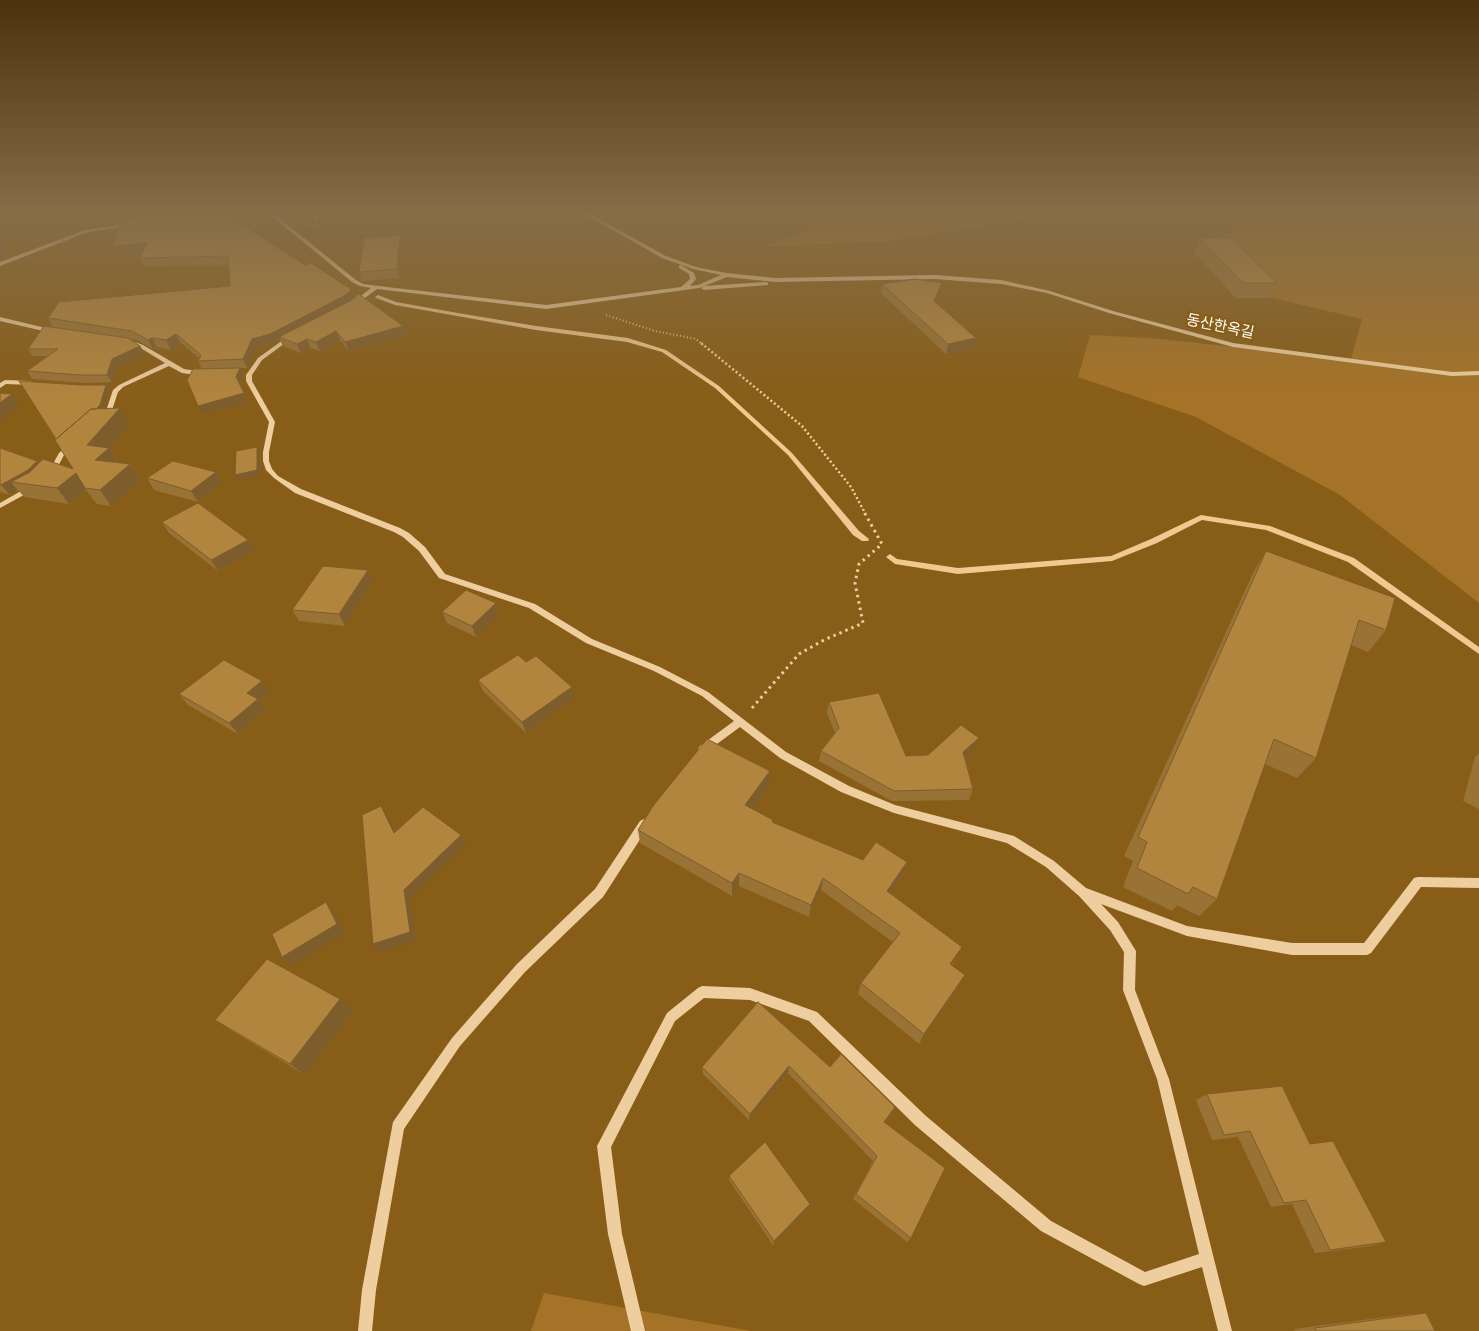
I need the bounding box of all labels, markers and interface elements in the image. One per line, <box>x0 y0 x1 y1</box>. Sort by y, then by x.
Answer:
street label: 동산한옥길 <box>1184 311 1256 343</box>

